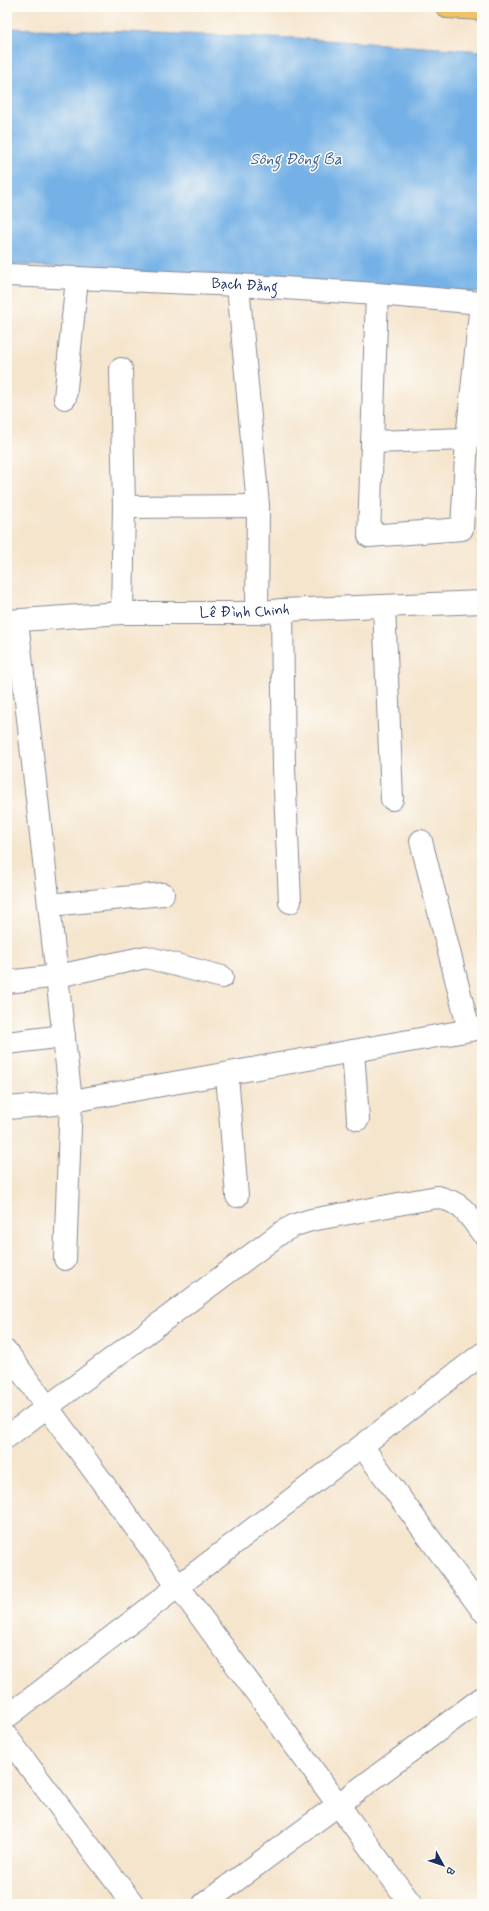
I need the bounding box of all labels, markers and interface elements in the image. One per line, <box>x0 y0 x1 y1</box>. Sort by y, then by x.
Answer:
water label: Sông Đông Ba <box>250 149 342 172</box>
street label: Bạch Đằng <box>211 274 279 299</box>
street label: Lê Đình Chinh <box>200 600 290 623</box>
north arrow <box>423 1845 463 1885</box>
text: B <box>442 1864 457 1878</box>

